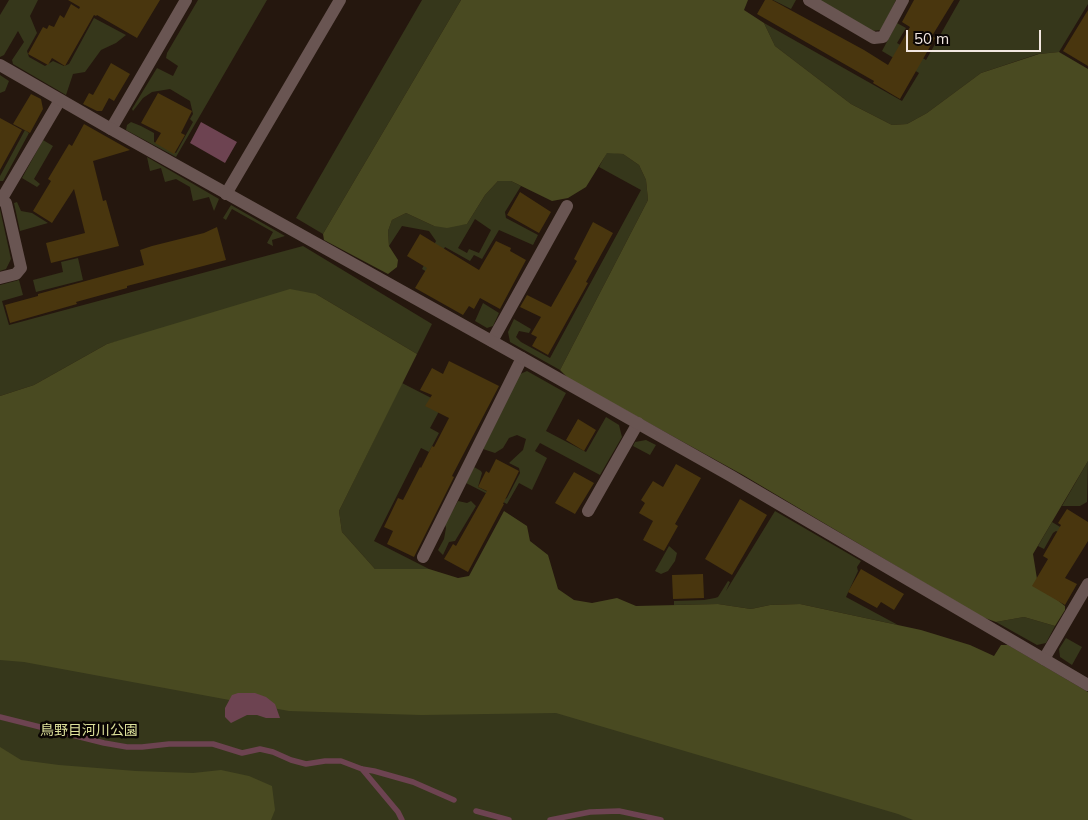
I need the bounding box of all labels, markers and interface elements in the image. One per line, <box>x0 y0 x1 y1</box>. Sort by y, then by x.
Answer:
scale bar <box>908 20 1043 52</box>
text: 50 m <box>914 29 949 48</box>
park label: 鳥野目河川公園 <box>40 723 138 739</box>

